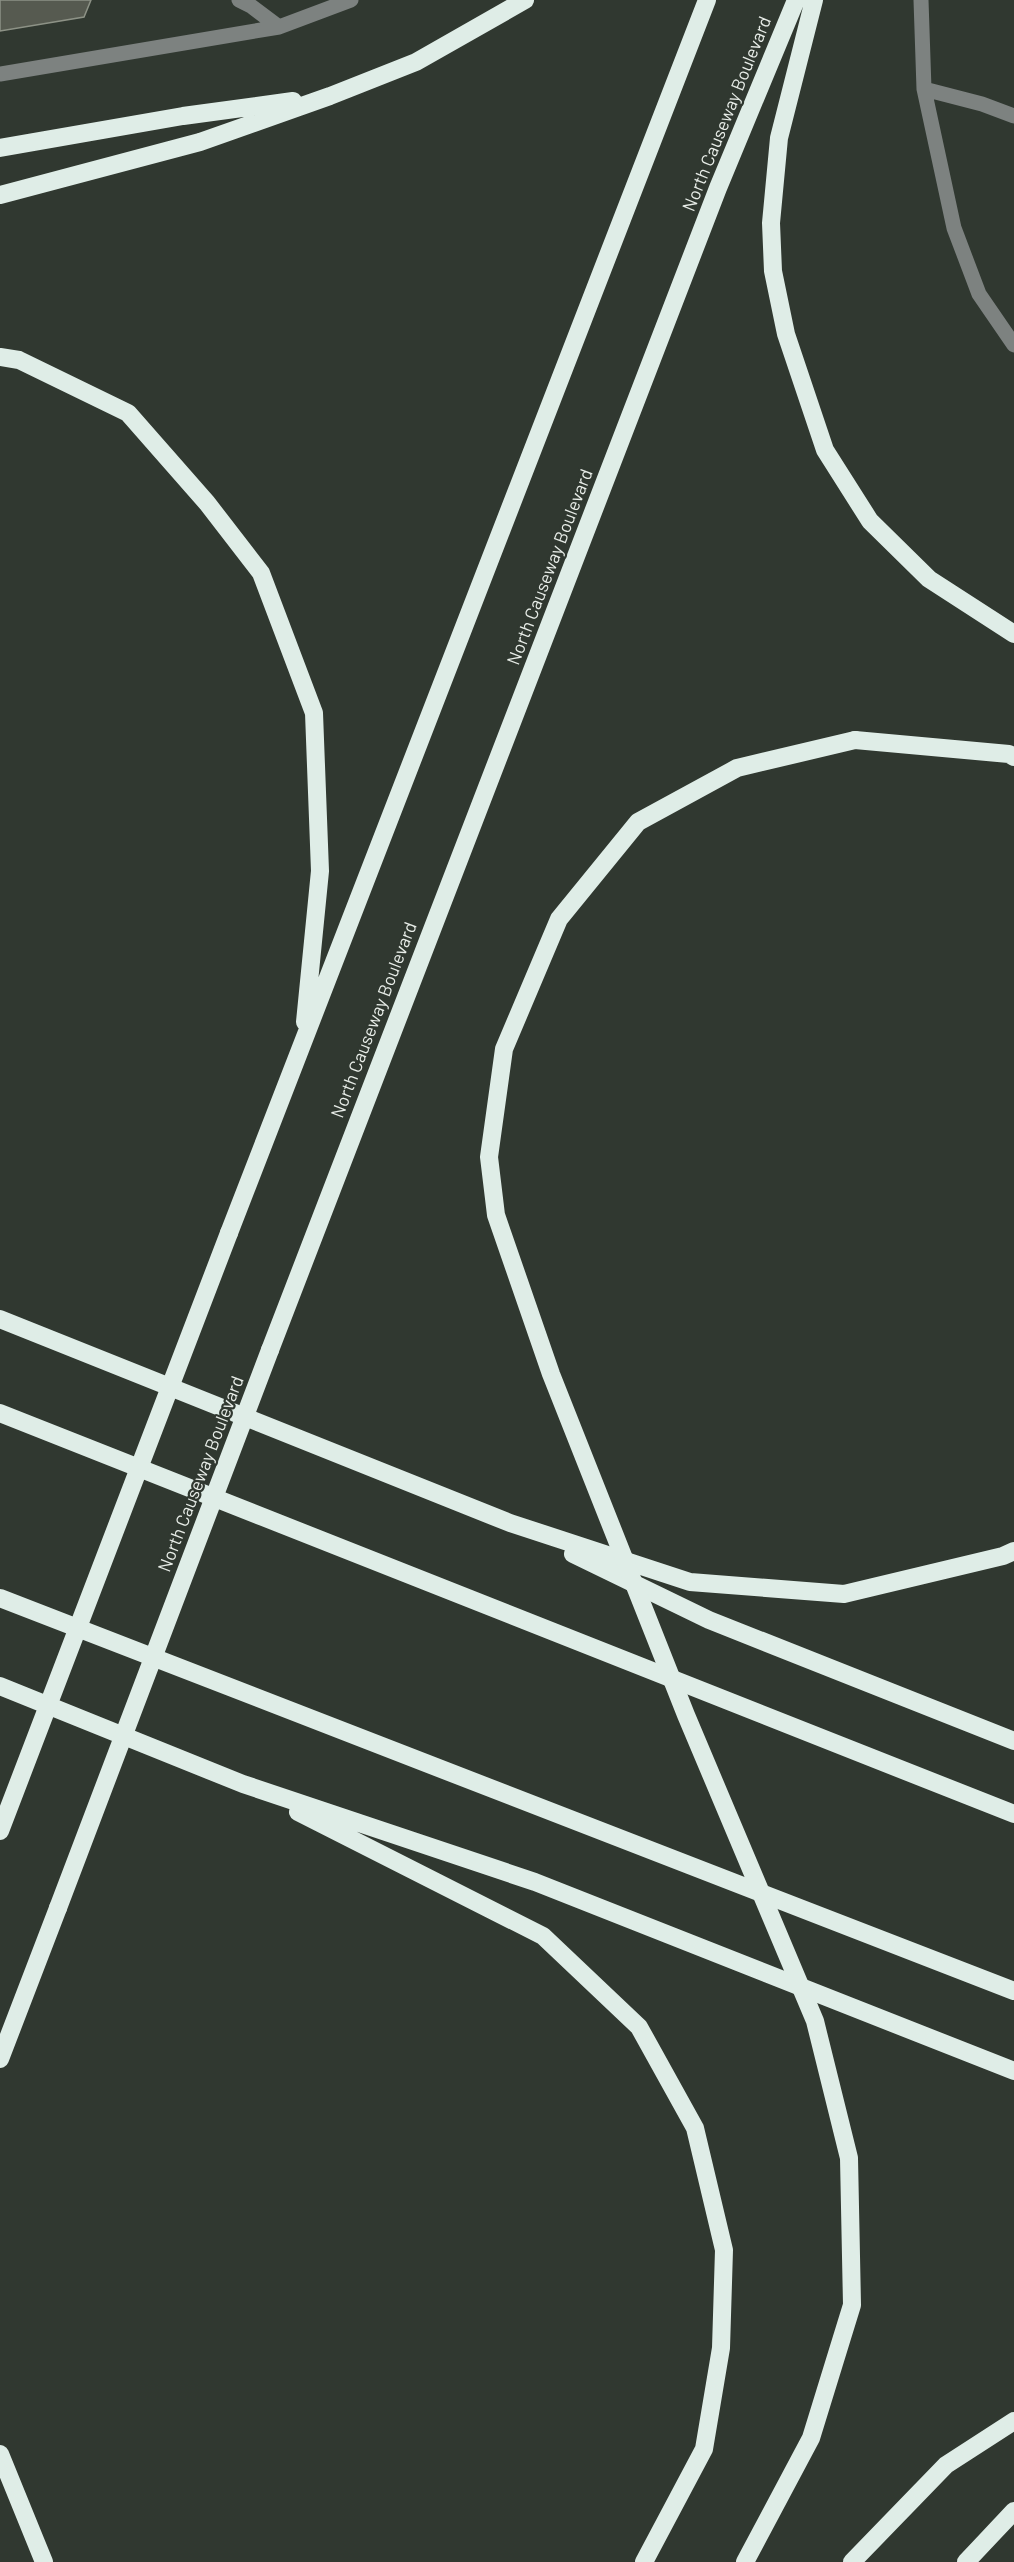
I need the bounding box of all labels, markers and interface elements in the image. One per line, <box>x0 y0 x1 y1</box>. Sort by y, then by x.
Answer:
street label: North Causeway Boulevard <box>677 13 775 214</box>
street label: North Causeway Boulevard <box>501 466 597 668</box>
street label: North Causeway Boulevard <box>325 919 421 1121</box>
street label: North Causeway Boulevard <box>152 1373 248 1575</box>

